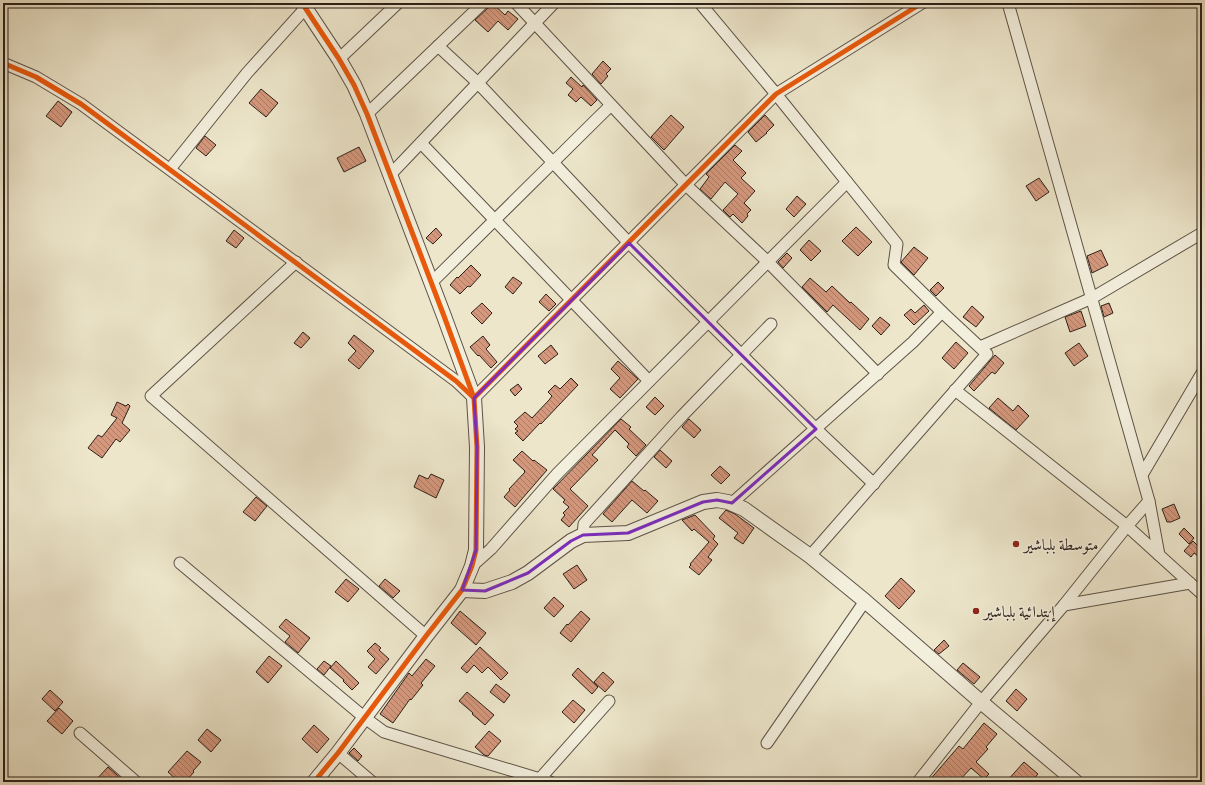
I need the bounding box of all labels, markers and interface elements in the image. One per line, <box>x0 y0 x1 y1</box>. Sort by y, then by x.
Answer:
place label: متوسطة بلباشير <box>1022 534 1098 556</box>
marker: متوسطة بلباشير <box>1011 539 1021 549</box>
place label: إبتدائية بلباشير <box>982 601 1056 623</box>
marker: إبتدائية بلباشير <box>971 606 981 616</box>

